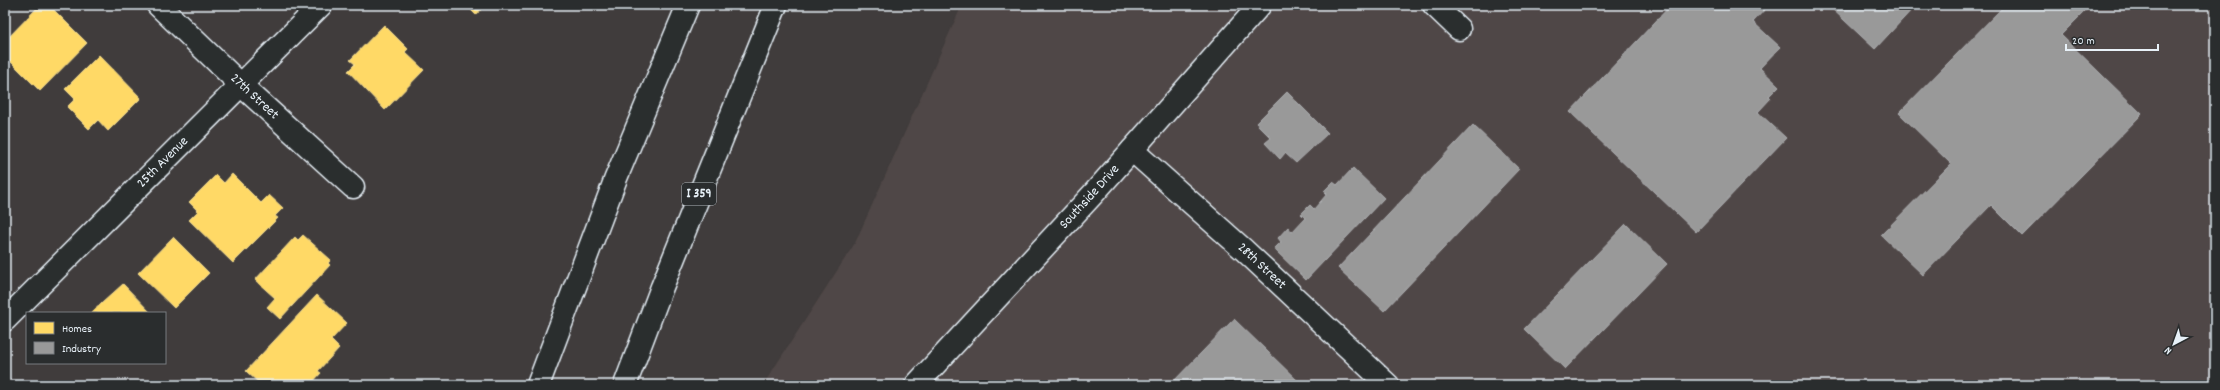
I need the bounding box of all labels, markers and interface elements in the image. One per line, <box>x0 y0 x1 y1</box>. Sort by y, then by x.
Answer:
scale bar <box>2066 26 2158 52</box>
text: 20 m <box>2072 33 2095 50</box>
street label: 27th Street <box>225 69 283 125</box>
street label: 25th Avenue <box>133 132 193 193</box>
street label: Southside Drive <box>1055 160 1125 234</box>
road number: I 359 <box>682 183 716 205</box>
street label: 28th Street <box>1233 238 1290 294</box>
legend <box>26 312 166 364</box>
text: Homes <box>62 321 92 338</box>
north arrow <box>2154 324 2194 364</box>
text: Industry <box>62 341 102 358</box>
text: N <box>2161 342 2176 358</box>

